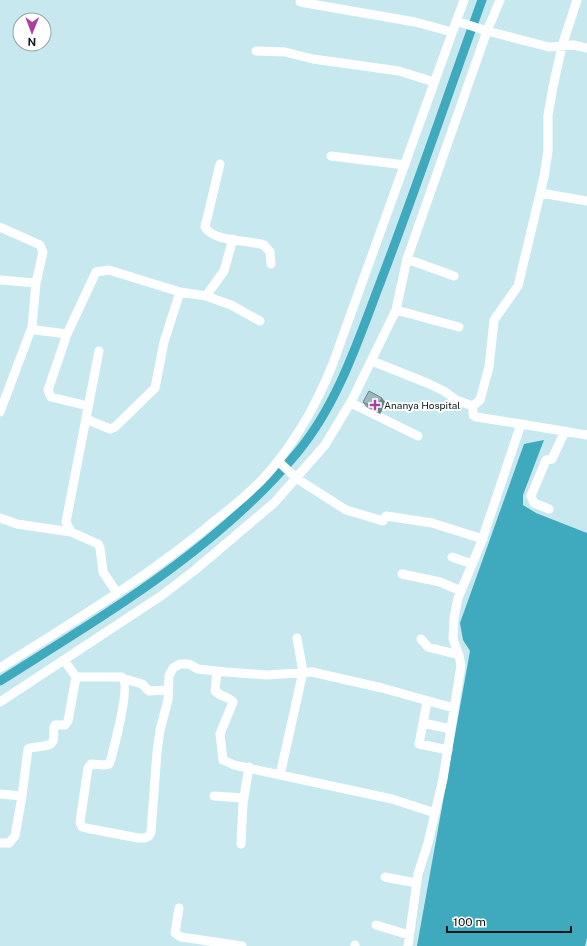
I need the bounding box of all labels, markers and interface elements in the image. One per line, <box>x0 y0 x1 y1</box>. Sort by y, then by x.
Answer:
north arrow <box>12 12 52 52</box>
text: N <box>27 36 36 48</box>
marker: Ananya Hospital <box>369 399 381 411</box>
place label: Ananya Hospital <box>384 399 460 411</box>
scale bar <box>447 908 571 934</box>
text: 100 m <box>453 915 486 929</box>

